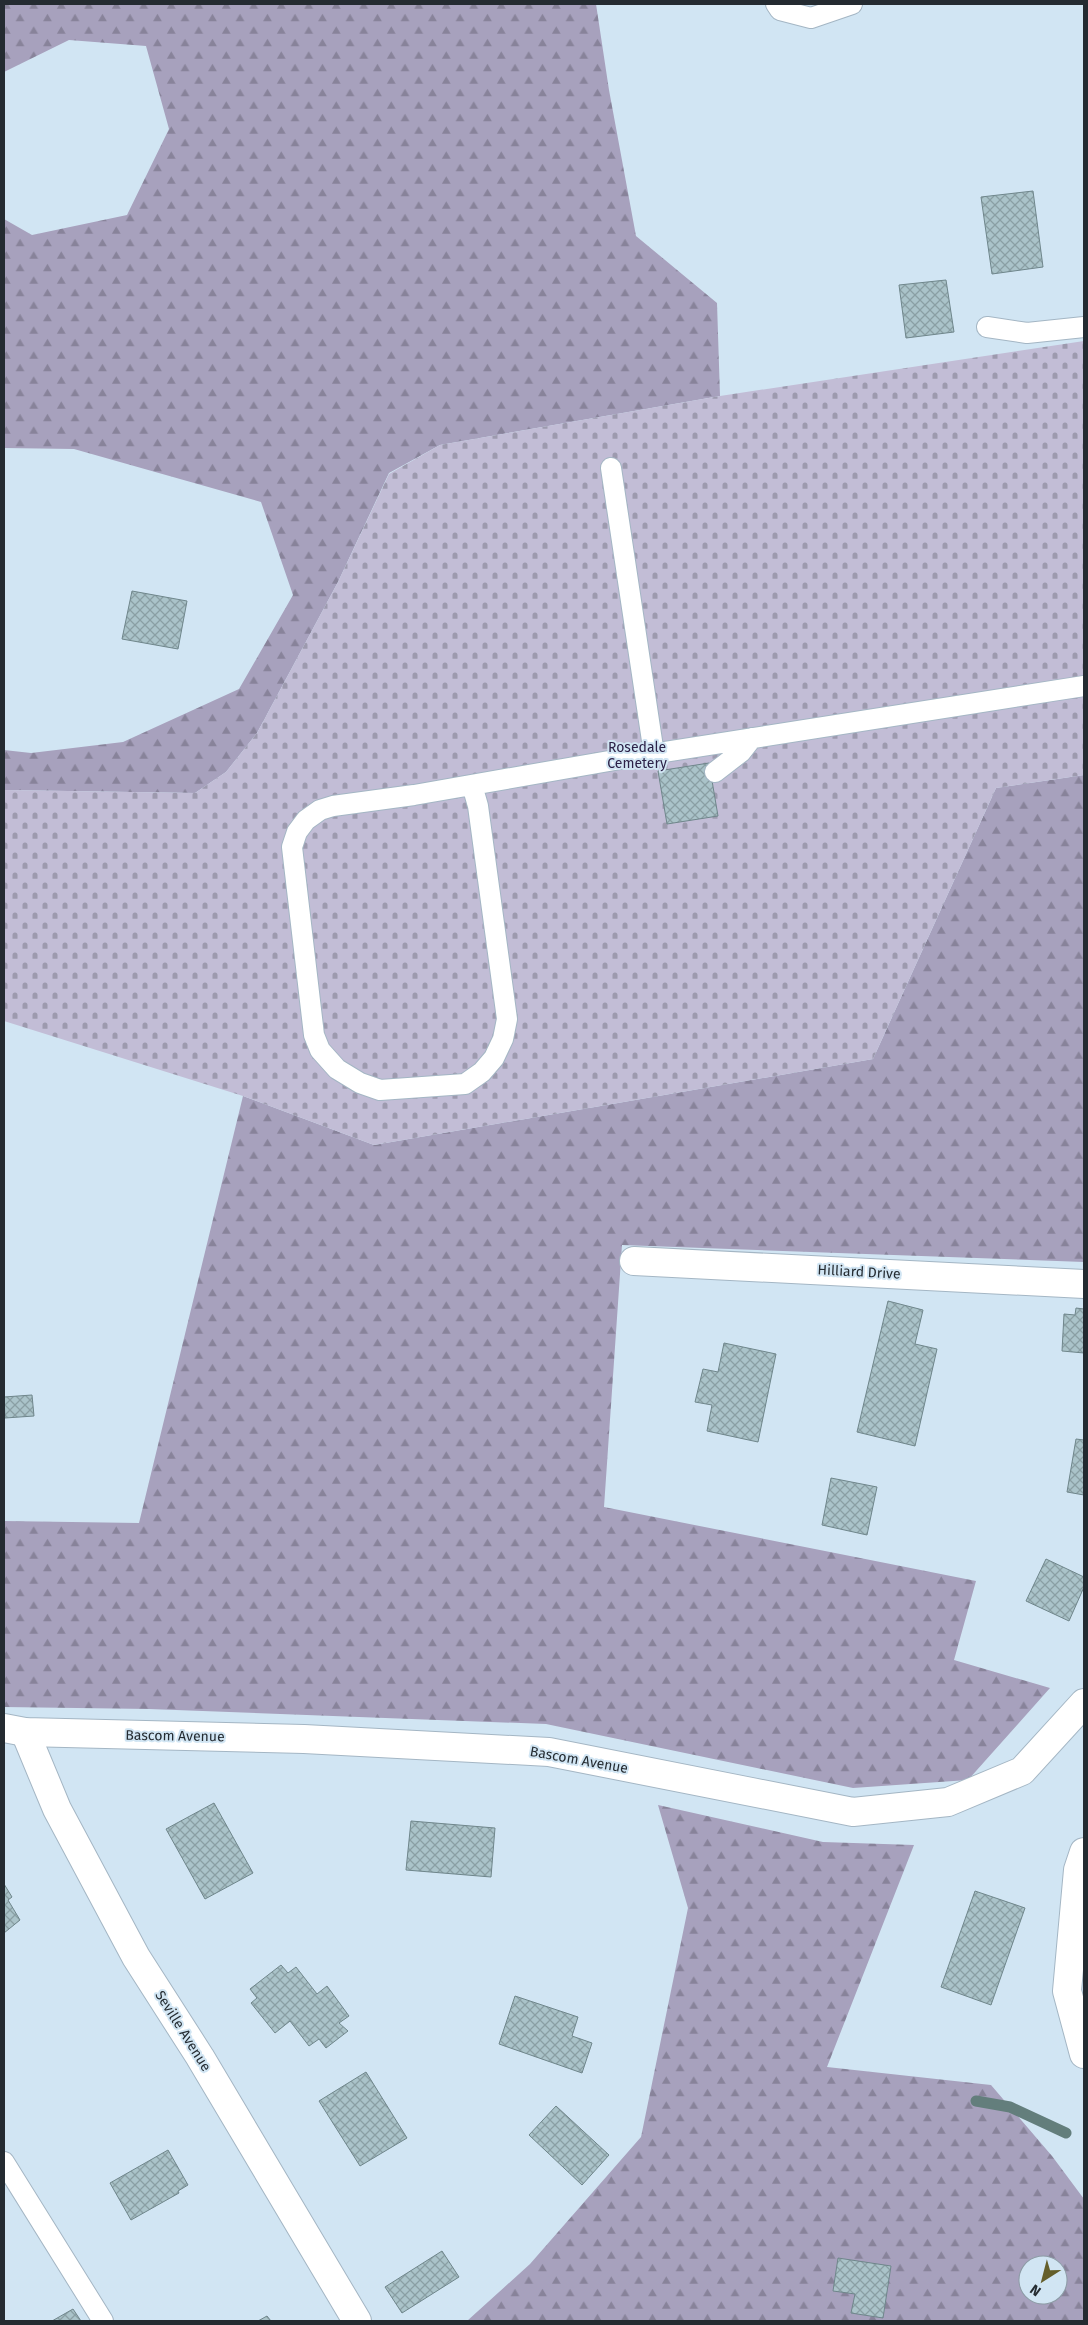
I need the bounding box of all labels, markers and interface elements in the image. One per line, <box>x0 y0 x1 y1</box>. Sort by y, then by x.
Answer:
park label: Rosedale Cemetery <box>607 739 667 772</box>
street label: Hilliard Drive <box>817 1261 901 1283</box>
street label: Bascom Avenue <box>125 1727 225 1745</box>
street label: Bascom Avenue <box>529 1743 629 1777</box>
street label: Seville Avenue <box>151 1987 215 2075</box>
north arrow <box>1018 2255 1068 2305</box>
text: N <box>1027 2281 1044 2300</box>

